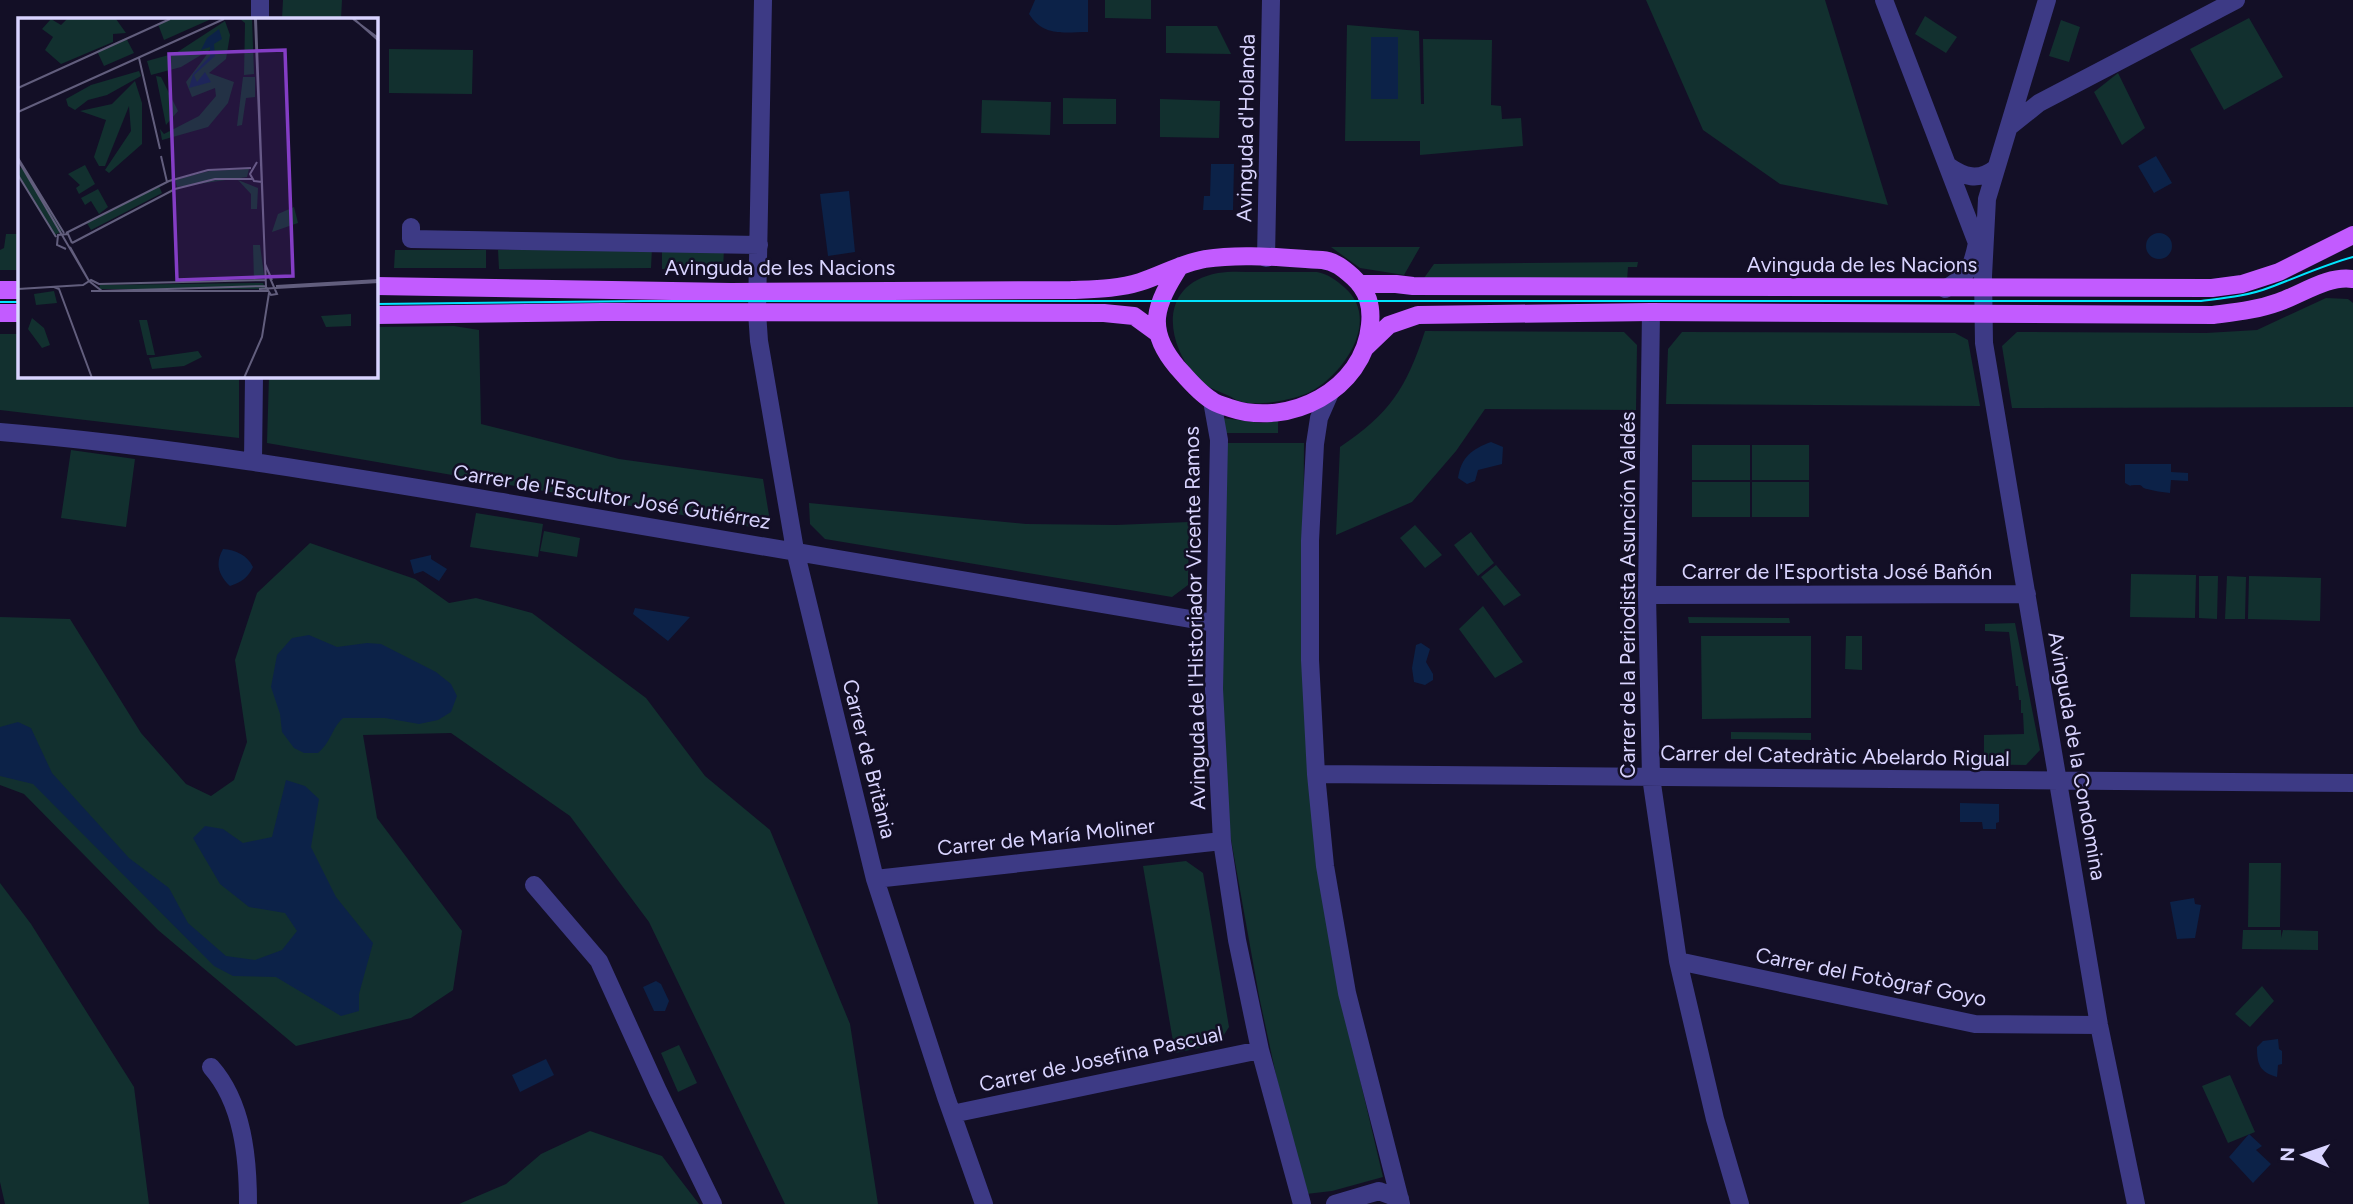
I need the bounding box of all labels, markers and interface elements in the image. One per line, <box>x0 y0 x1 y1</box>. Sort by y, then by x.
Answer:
inset map <box>18 18 378 378</box>
street label: Avinguda d'Holanda <box>1231 34 1260 222</box>
street label: Avinguda de les Nacions <box>1747 252 1977 277</box>
street label: Avinguda de les Nacions <box>665 255 895 280</box>
street label: Carrer de la Periodista Asunción Valdés <box>1615 412 1640 778</box>
street label: Avinguda de l'Historiador Vicente Ramos <box>1179 426 1210 810</box>
street label: Carrer de l'Escultor José Gutiérrez <box>451 459 773 534</box>
street label: Carrer de l'Esportista José Bañón <box>1682 559 1992 584</box>
street label: Avinguda de la Condomina <box>2043 630 2112 882</box>
street label: Carrer de Britània <box>838 677 901 841</box>
street label: Carrer del Catedràtic Abelardo Rigual <box>1660 740 2010 771</box>
street label: Carrer de María Moliner <box>936 813 1156 860</box>
street label: Carrer del Fotògraf Goyo <box>1753 942 1989 1011</box>
street label: Carrer de Josefina Pascual <box>977 1020 1225 1097</box>
north arrow <box>2269 1120 2339 1190</box>
text: N <box>2276 1147 2299 1162</box>

